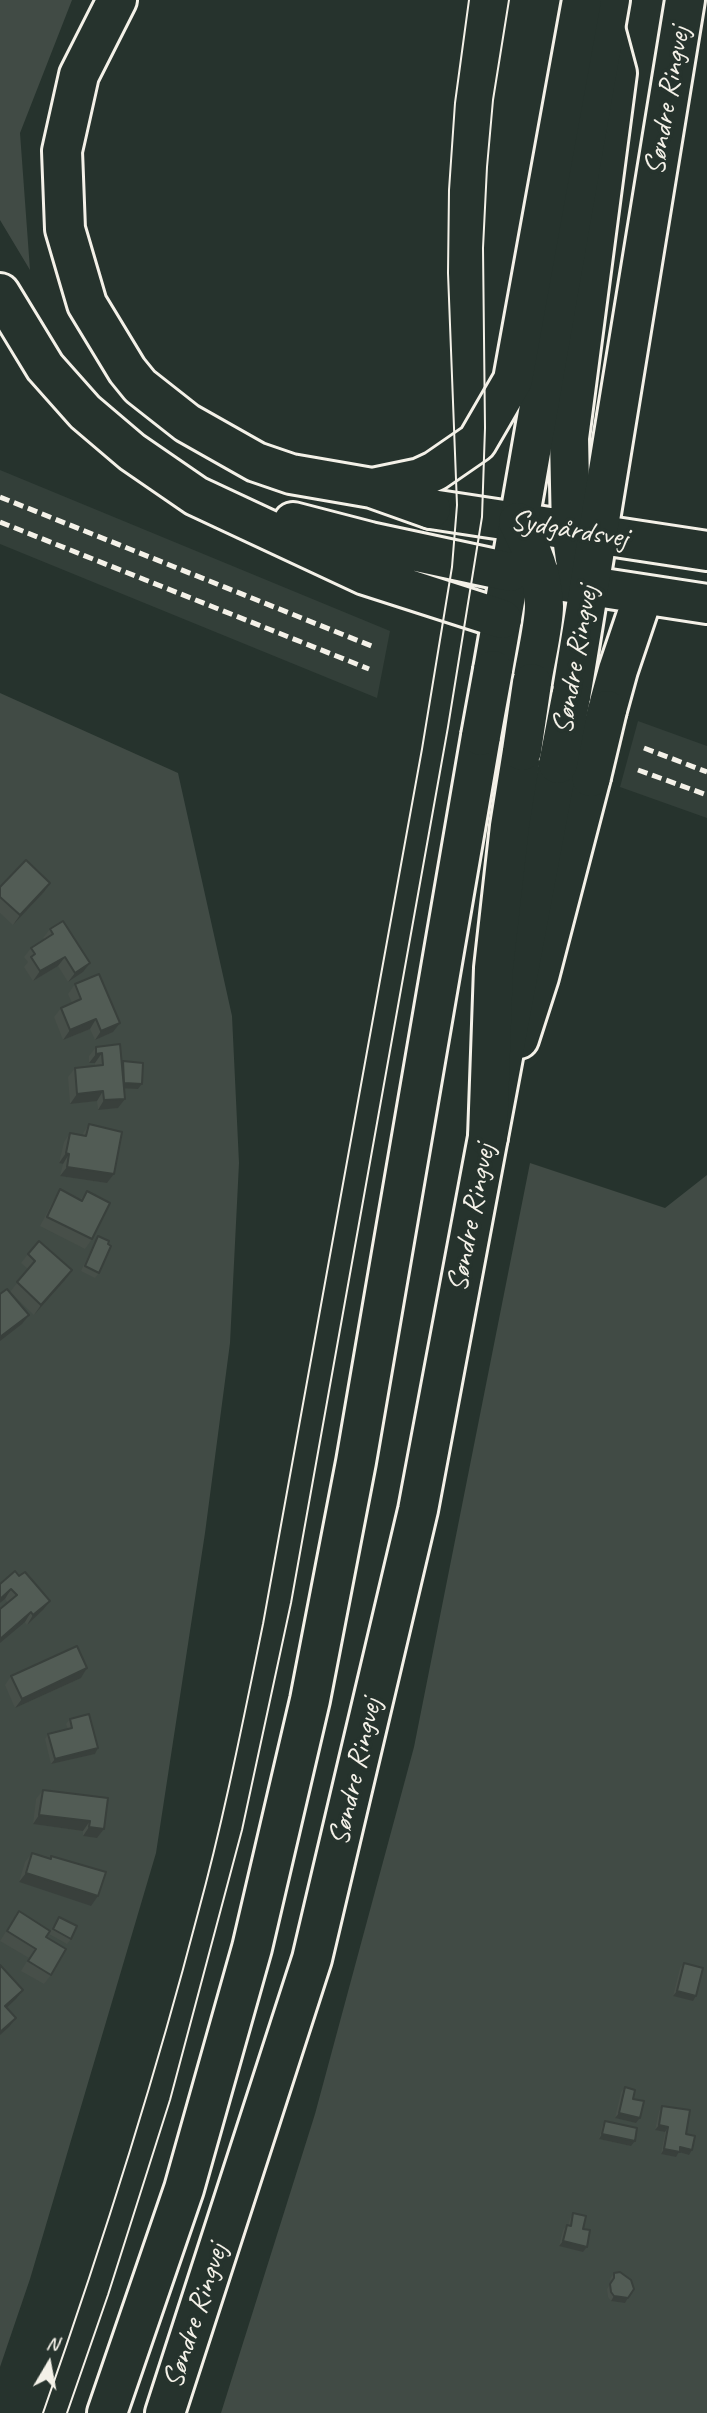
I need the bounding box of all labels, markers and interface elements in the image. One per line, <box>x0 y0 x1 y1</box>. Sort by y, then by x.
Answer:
street label: Søndre Ringvej <box>637 24 699 178</box>
street label: Sydgårdsvej <box>508 503 630 557</box>
street label: Søndre Ringvej <box>545 583 607 737</box>
street label: Søndre Ringvej <box>440 1141 504 1295</box>
street label: Søndre Ringvej <box>322 1695 390 1849</box>
street label: Søndre Ringvej <box>156 2239 236 2393</box>
north arrow <box>14 2329 84 2399</box>
text: N <box>45 2330 61 2356</box>

